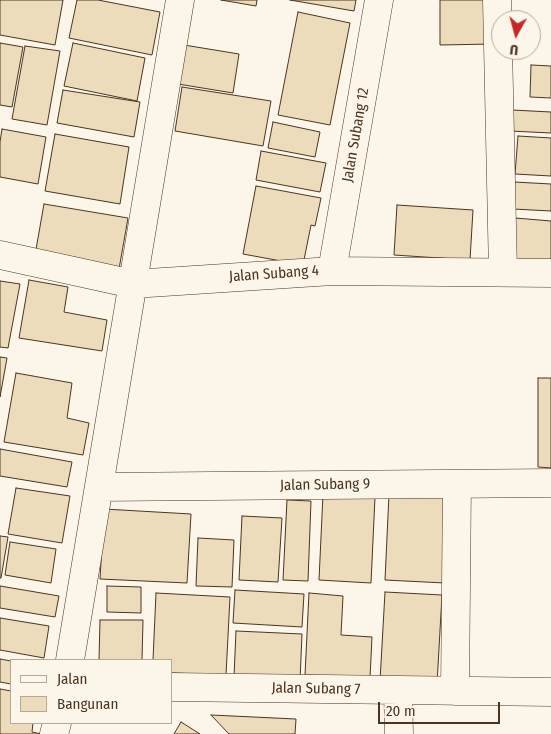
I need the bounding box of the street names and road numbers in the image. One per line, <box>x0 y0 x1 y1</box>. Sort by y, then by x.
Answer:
street label: Jalan Subang 12 <box>339 86 373 184</box>
street label: Jalan Subang 4 <box>228 262 320 286</box>
street label: Jalan Subang 9 <box>280 475 370 495</box>
street label: Jalan Subang 7 <box>271 679 361 699</box>

